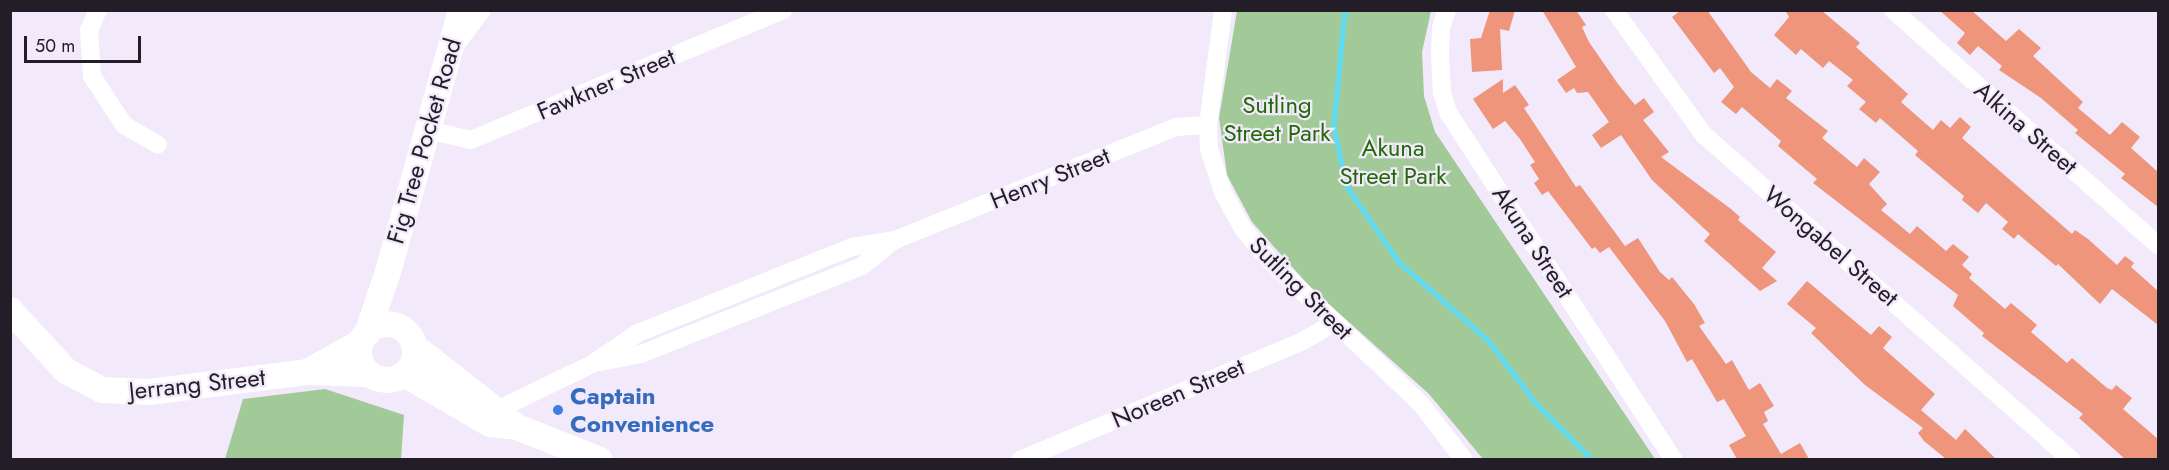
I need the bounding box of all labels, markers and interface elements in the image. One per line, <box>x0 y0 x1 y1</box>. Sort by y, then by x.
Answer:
scale bar <box>27 24 144 62</box>
text: 50 m <box>35 33 75 59</box>
street label: Fig Tree Pocket Road <box>381 35 467 247</box>
street label: Fawkner Street <box>533 42 679 126</box>
street label: Alkina Street <box>1969 76 2083 180</box>
park label: Sutling Street Park <box>1223 91 1331 147</box>
park label: Akuna Street Park <box>1339 134 1447 190</box>
street label: Henry Street <box>986 141 1114 215</box>
street label: Wongabel Street <box>1758 180 1904 312</box>
street label: Akuna Street <box>1486 181 1580 303</box>
street label: Sutling Street <box>1243 230 1359 346</box>
street label: Noreen Street <box>1107 352 1249 434</box>
street label: Jerrang Street <box>127 363 267 405</box>
place label: Captain Convenience <box>570 382 714 438</box>
marker: Captain Convenience <box>551 403 565 417</box>

